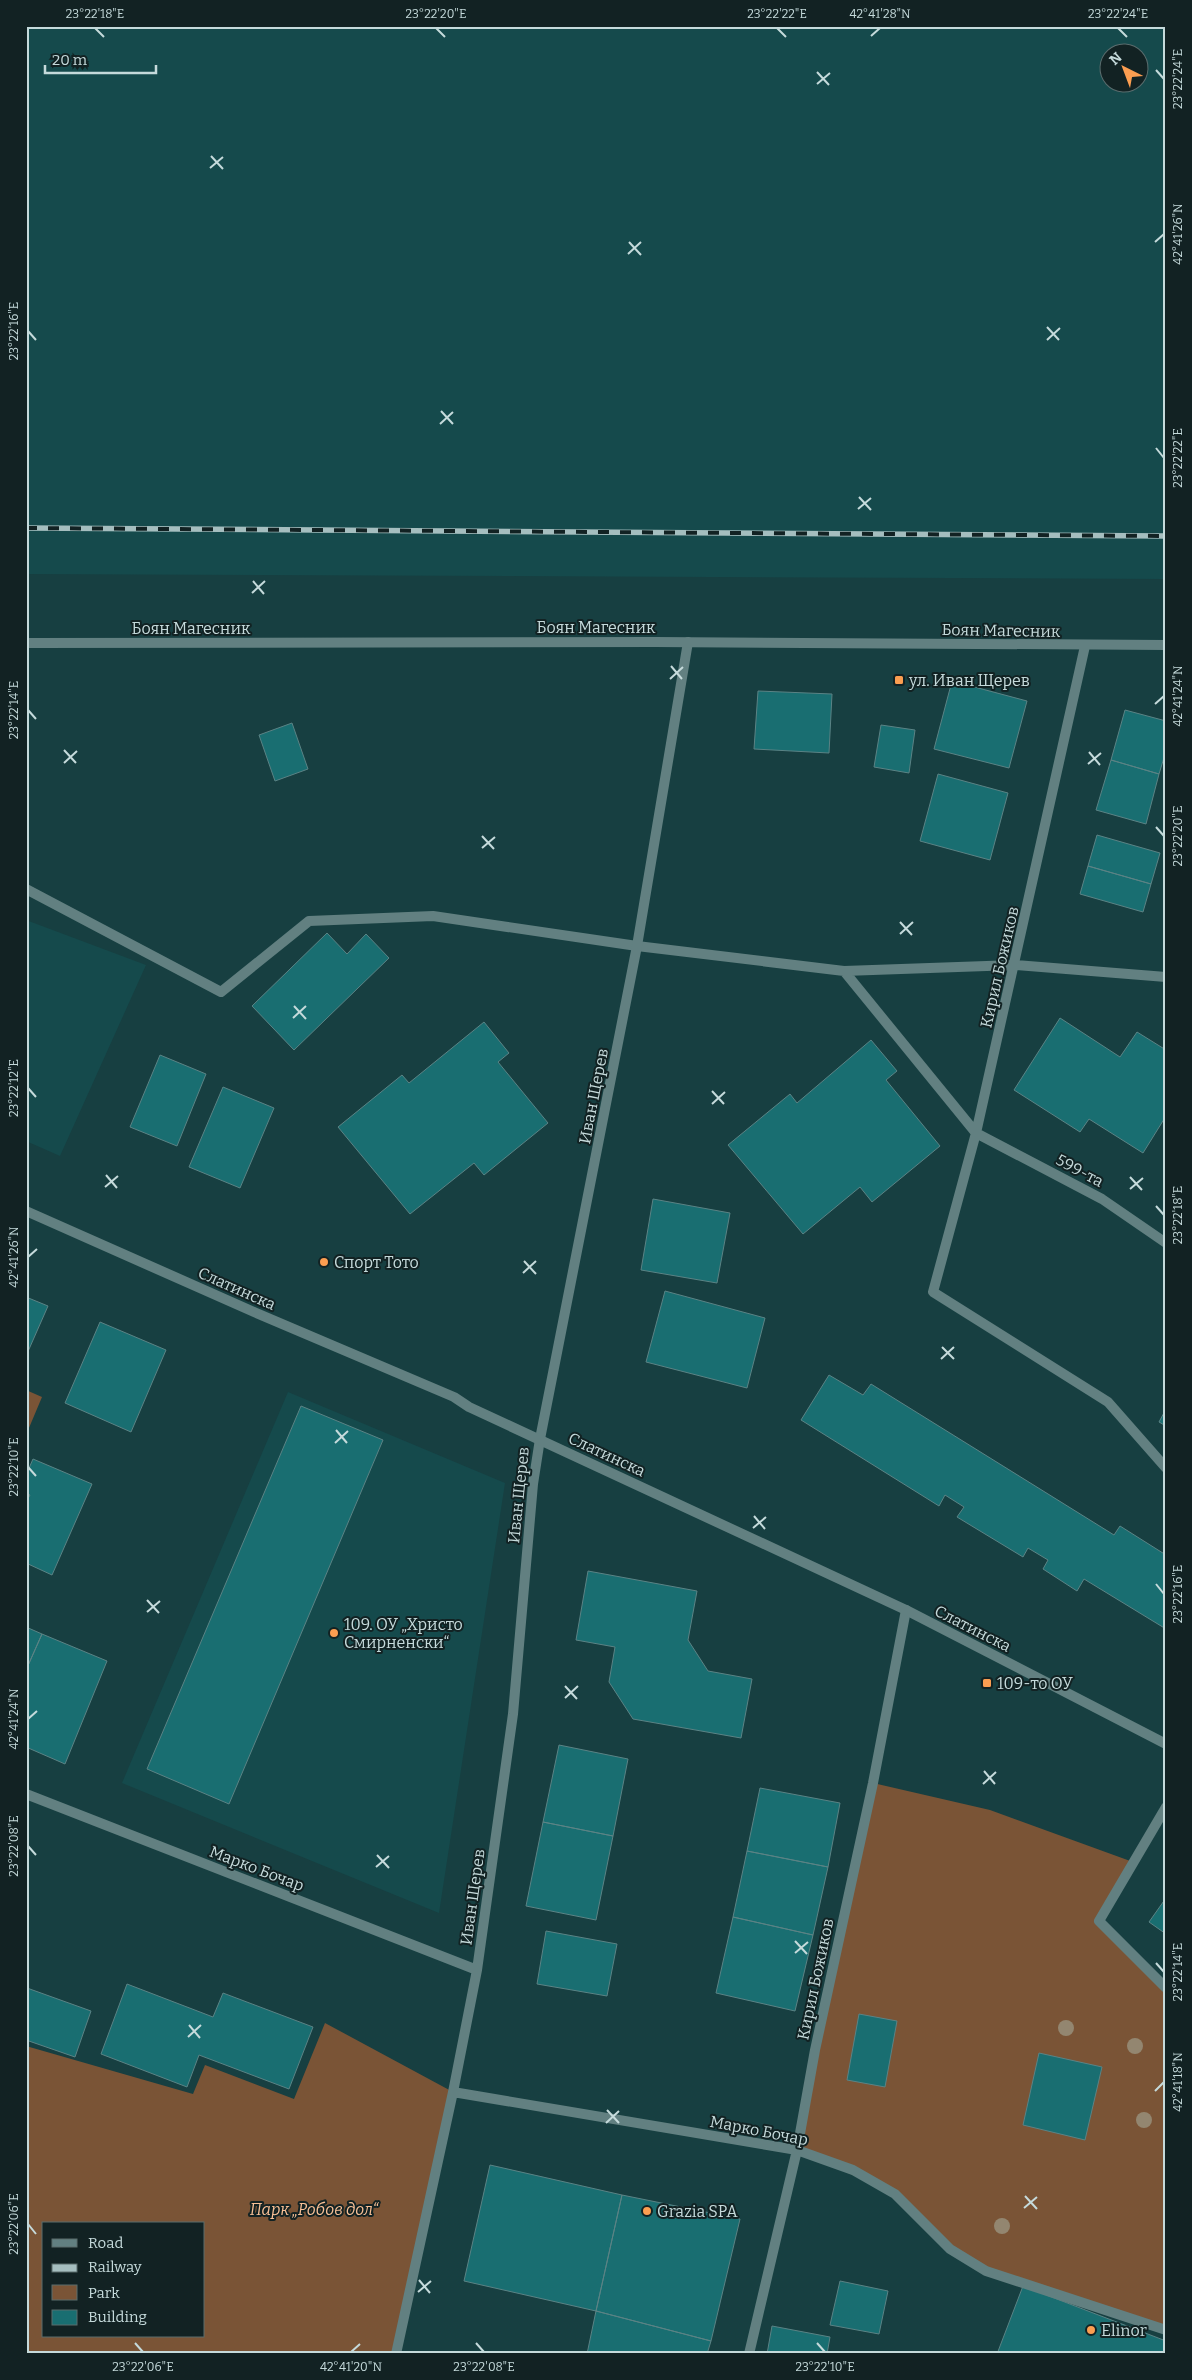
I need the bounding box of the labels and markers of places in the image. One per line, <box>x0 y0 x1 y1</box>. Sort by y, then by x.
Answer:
place label: ул. Иван Щерев <box>908 671 1030 690</box>
marker: ул. Иван Щерев <box>893 674 905 686</box>
place label: Спорт Тото <box>334 1253 419 1272</box>
marker: Спорт Тото <box>318 1256 330 1268</box>
place label: 109. ОУ „Христо Смирненски“ <box>344 1615 463 1652</box>
marker: 109. ОУ „Христо Смирненски“ <box>328 1627 340 1639</box>
place label: 109-то ОУ <box>997 1674 1073 1693</box>
marker: 109-то ОУ <box>981 1677 993 1689</box>
place label: Grazia SPA <box>657 2202 738 2221</box>
marker: Grazia SPA <box>641 2205 653 2217</box>
place label: Elinor <box>1101 2321 1147 2340</box>
marker: Elinor <box>1085 2324 1097 2336</box>

